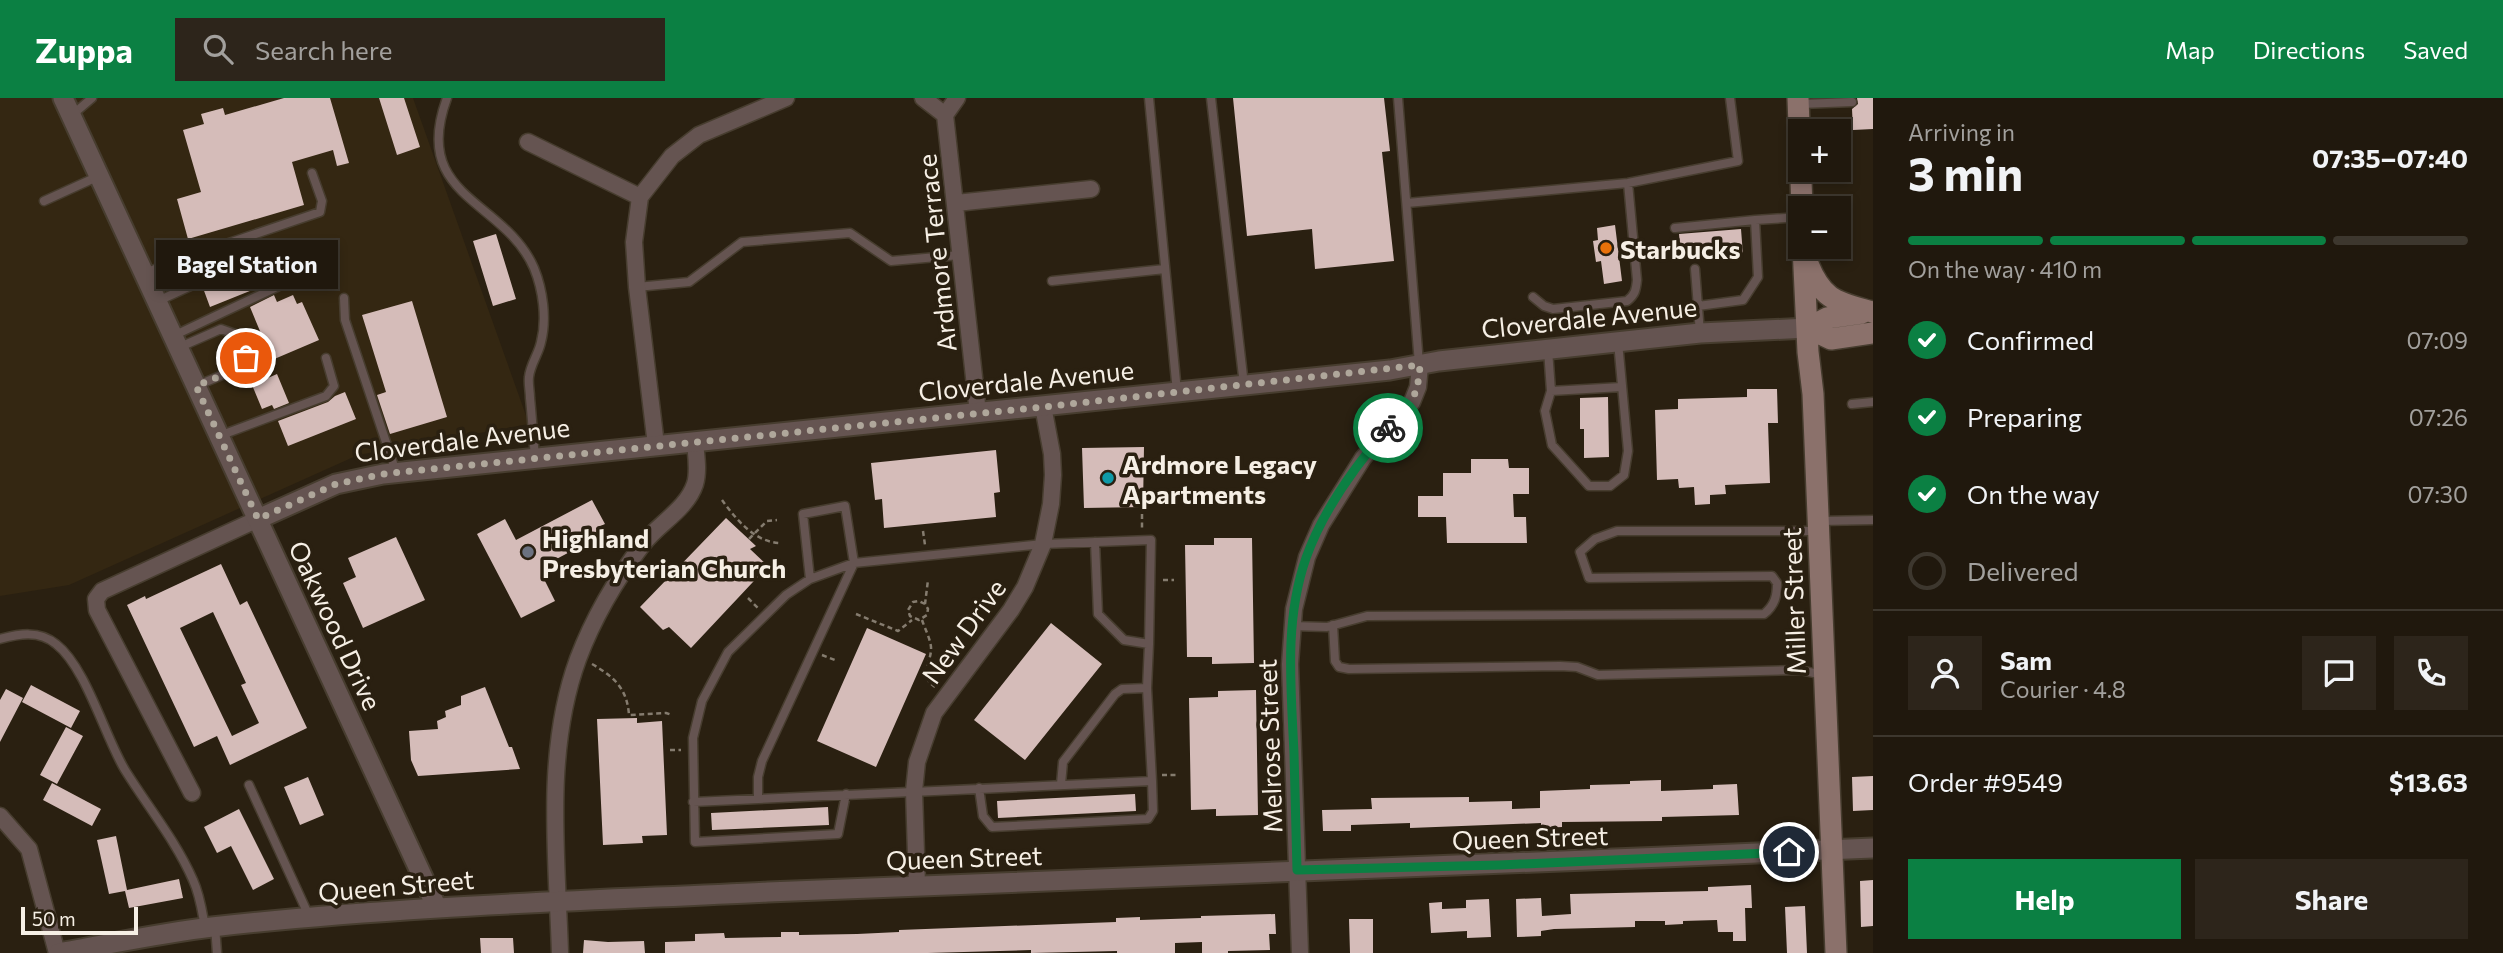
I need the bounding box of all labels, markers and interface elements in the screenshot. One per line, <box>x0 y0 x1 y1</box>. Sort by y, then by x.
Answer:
search box <box>175 18 665 81</box>
text: Zuppa <box>35 29 133 70</box>
icon: search <box>199 30 237 68</box>
text: Search here <box>255 34 392 65</box>
text: Map <box>2165 35 2215 64</box>
text: Directions <box>2253 35 2365 64</box>
text: Saved <box>2403 35 2468 64</box>
text: Arriving in <box>1908 118 2015 146</box>
map controls <box>1788 119 1851 259</box>
button: + <box>1788 119 1851 182</box>
text: 07:35–07:40 <box>2312 142 2468 173</box>
text: 3 min <box>1908 144 2023 200</box>
street label: Ardmore Terrace <box>910 153 962 353</box>
button: − <box>1788 196 1851 259</box>
place label: Starbucks <box>1620 233 1741 264</box>
callout: Bagel Station <box>155 239 337 288</box>
marker: Starbucks <box>1598 240 1614 256</box>
text: Bagel Station <box>176 250 318 278</box>
text: On the way · 410 m <box>1908 255 2102 283</box>
street label: Cloverdale Avenue <box>1480 290 1698 344</box>
icon: check <box>1908 321 1946 359</box>
text: Confirmed <box>1967 324 2094 355</box>
text: 07:09 <box>2407 326 2468 354</box>
pin <box>216 328 276 388</box>
icon: bag <box>227 339 265 377</box>
street label: Cloverdale Avenue <box>917 353 1135 407</box>
courier <box>1353 393 1423 463</box>
icon: check <box>1908 398 1946 436</box>
text: Preparing <box>1967 401 2082 432</box>
text: 07:26 <box>2409 403 2468 431</box>
icon: bike <box>1369 409 1407 447</box>
street label: Cloverdale Avenue <box>353 410 571 468</box>
place label: Ardmore Legacy Apartments <box>1122 448 1317 509</box>
marker: Ardmore Legacy Apartments <box>1100 470 1116 486</box>
icon: check <box>1908 475 1946 513</box>
text: On the way <box>1967 478 2100 509</box>
text: 07:30 <box>2407 480 2468 508</box>
place label: Highland Presbyterian Church <box>542 522 786 583</box>
street label: Miller Street <box>1775 527 1811 675</box>
street label: Oakwood Drive <box>283 535 389 715</box>
marker: Highland Presbyterian Church <box>520 544 536 560</box>
text: Delivered <box>1967 555 2078 586</box>
street label: New Drive <box>915 573 1011 689</box>
button: person <box>1908 636 1982 710</box>
button: chat <box>2302 636 2376 710</box>
button: phone <box>2394 636 2468 710</box>
text: Sam <box>2000 644 2052 675</box>
street label: Melrose Street <box>1250 658 1288 834</box>
text: Courier · 4.8 <box>2000 675 2126 703</box>
text: Order #9549 <box>1908 766 2063 797</box>
text: $13.63 <box>2389 766 2468 797</box>
street label: Queen Street <box>1451 819 1609 855</box>
pin <box>1759 822 1819 882</box>
icon: home <box>1770 833 1808 871</box>
street label: Queen Street <box>885 839 1043 875</box>
button: Help <box>1908 859 2181 939</box>
button: Share <box>2195 859 2468 939</box>
street label: Queen Street <box>317 863 475 907</box>
scale bar <box>21 904 138 936</box>
text: 50 m <box>32 907 76 930</box>

